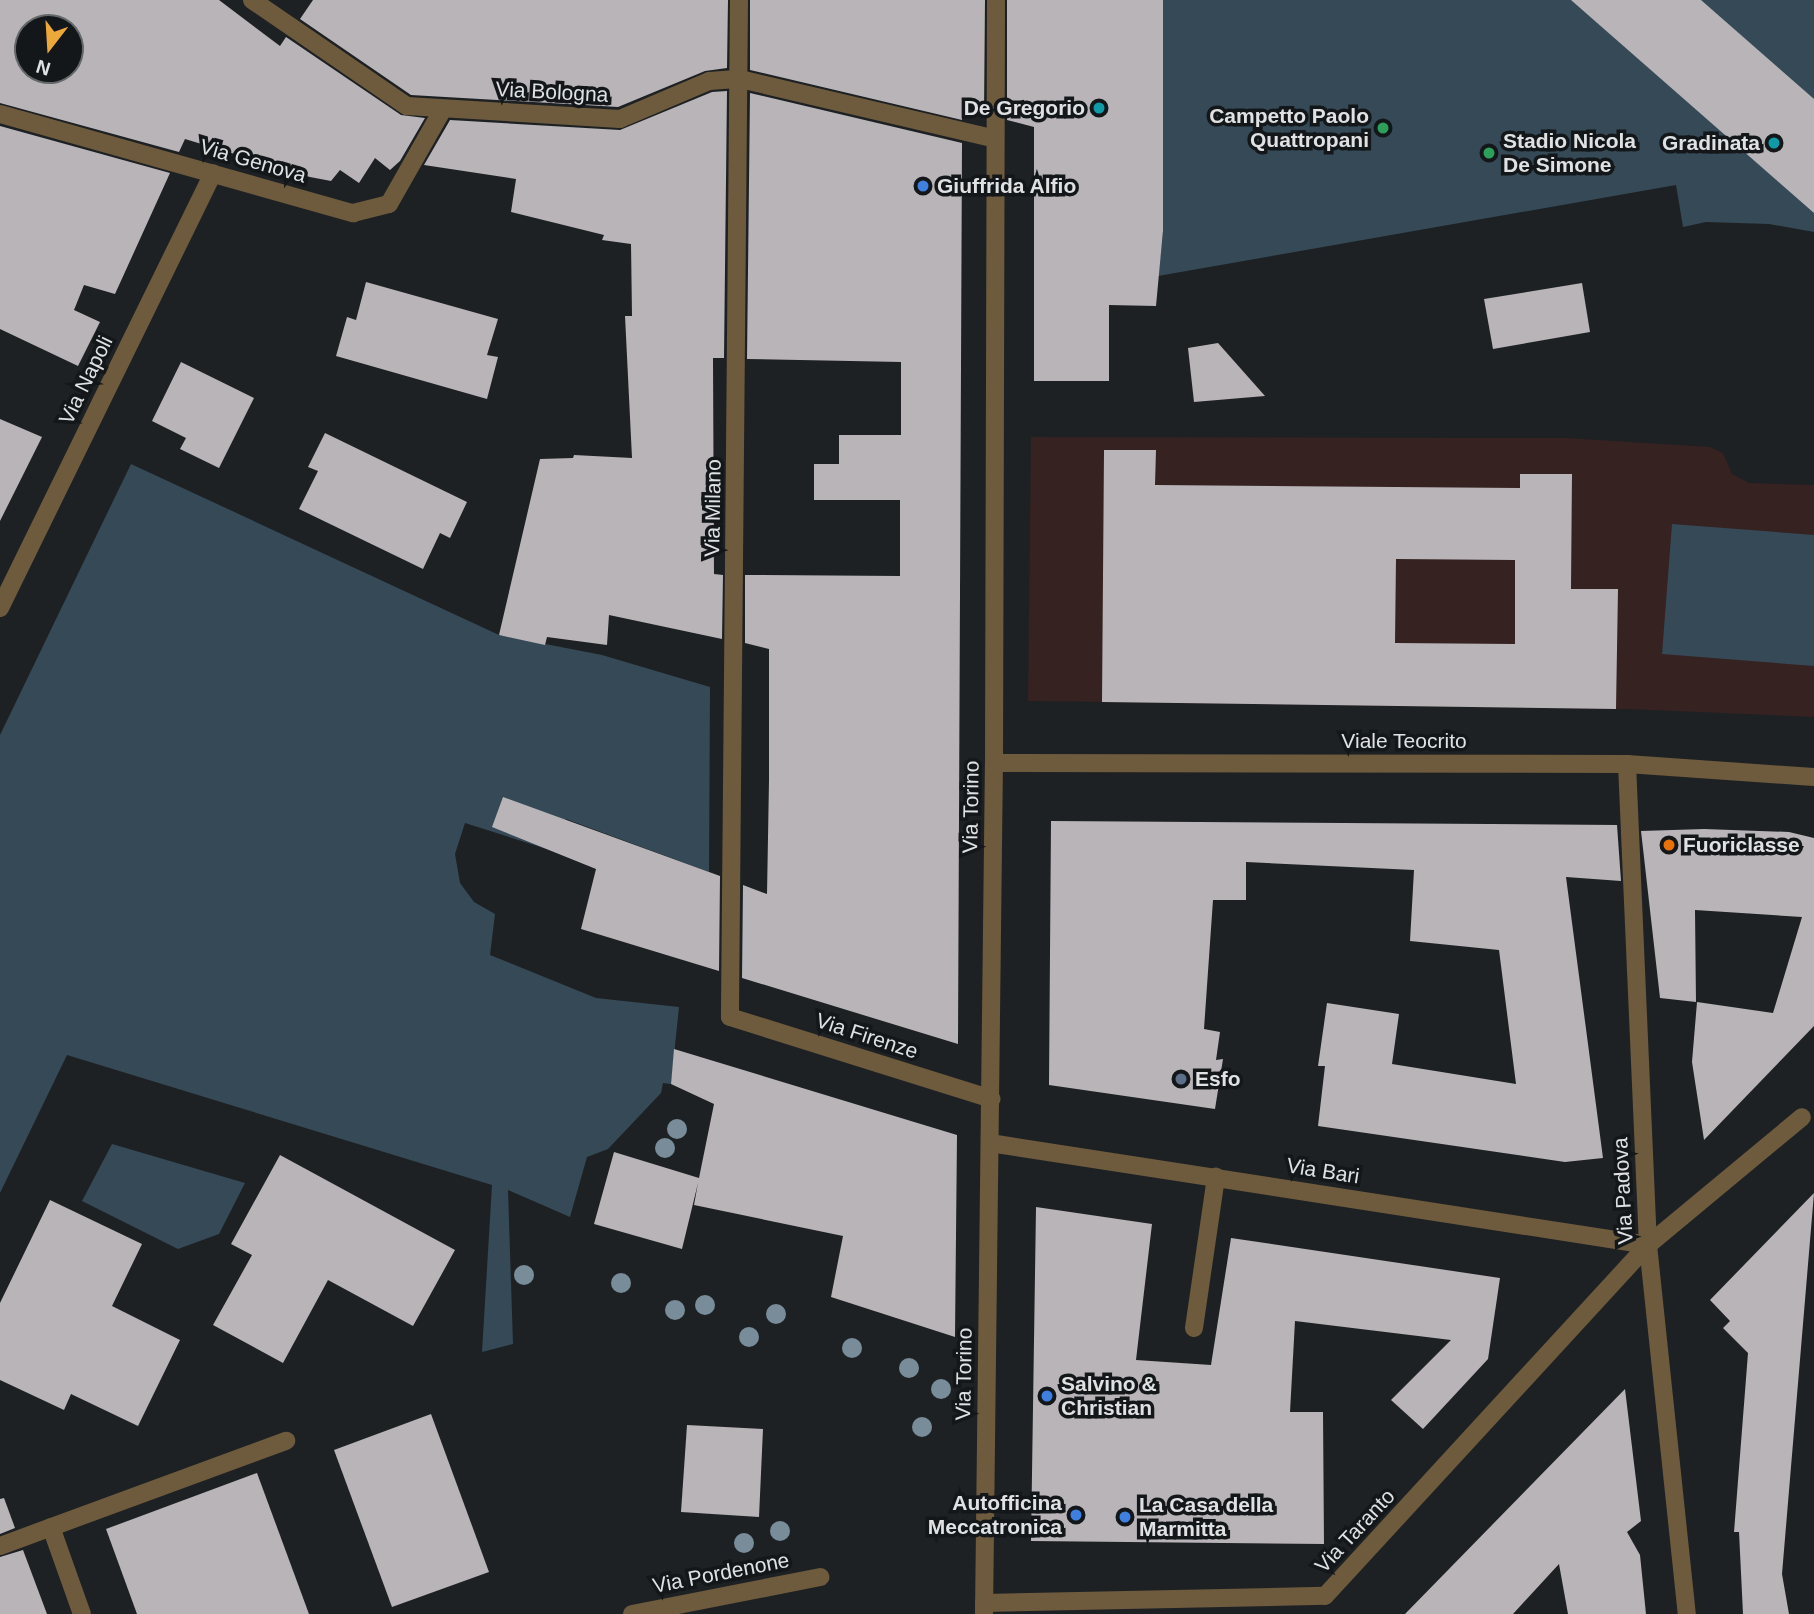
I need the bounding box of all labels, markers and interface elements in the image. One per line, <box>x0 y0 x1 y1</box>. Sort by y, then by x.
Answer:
north arrow <box>14 14 84 84</box>
text: N <box>34 56 53 80</box>
street label: Via Bologna <box>495 76 609 108</box>
place label: De Gregorio <box>964 95 1085 121</box>
marker: De Gregorio <box>1091 100 1107 116</box>
place label: Campetto Paolo Quattropani <box>1209 103 1369 153</box>
marker: Campetto Paolo Quattropani <box>1375 120 1391 136</box>
place label: Stadio Nicola De Simone <box>1503 128 1636 178</box>
place label: Gradinata <box>1662 130 1760 156</box>
street label: Via Genova <box>197 134 309 188</box>
marker: Gradinata <box>1766 135 1782 151</box>
marker: Stadio Nicola De Simone <box>1481 145 1497 161</box>
place label: Giuffrida Alfio <box>937 173 1077 199</box>
marker: Giuffrida Alfio <box>915 178 931 194</box>
street label: Via Napoli <box>54 332 118 428</box>
street label: Via Milano <box>700 459 726 557</box>
street label: Viale Teocrito <box>1341 728 1467 754</box>
street label: Via Torino <box>958 760 984 854</box>
place label: Fuoriclasse <box>1683 832 1800 858</box>
marker: Fuoriclasse <box>1661 837 1677 853</box>
street label: Via Firenze <box>813 1008 921 1064</box>
place label: Esfo <box>1195 1066 1241 1092</box>
marker: Esfo <box>1173 1071 1189 1087</box>
street label: Via Padova <box>1608 1137 1638 1245</box>
street label: Via Bari <box>1285 1153 1361 1189</box>
street label: Via Torino <box>951 1327 977 1421</box>
place label: Salvino & Christian <box>1061 1371 1157 1421</box>
marker: Salvino & Christian <box>1039 1388 1055 1404</box>
street label: Via Taranto <box>1310 1484 1400 1578</box>
place label: Autofficina Meccatronica <box>928 1490 1062 1540</box>
place label: La Casa della Marmitta <box>1139 1492 1273 1542</box>
marker: Autofficina Meccatronica <box>1068 1507 1084 1523</box>
marker: La Casa della Marmitta <box>1117 1509 1133 1525</box>
street label: Via Pordenone <box>651 1547 791 1599</box>

